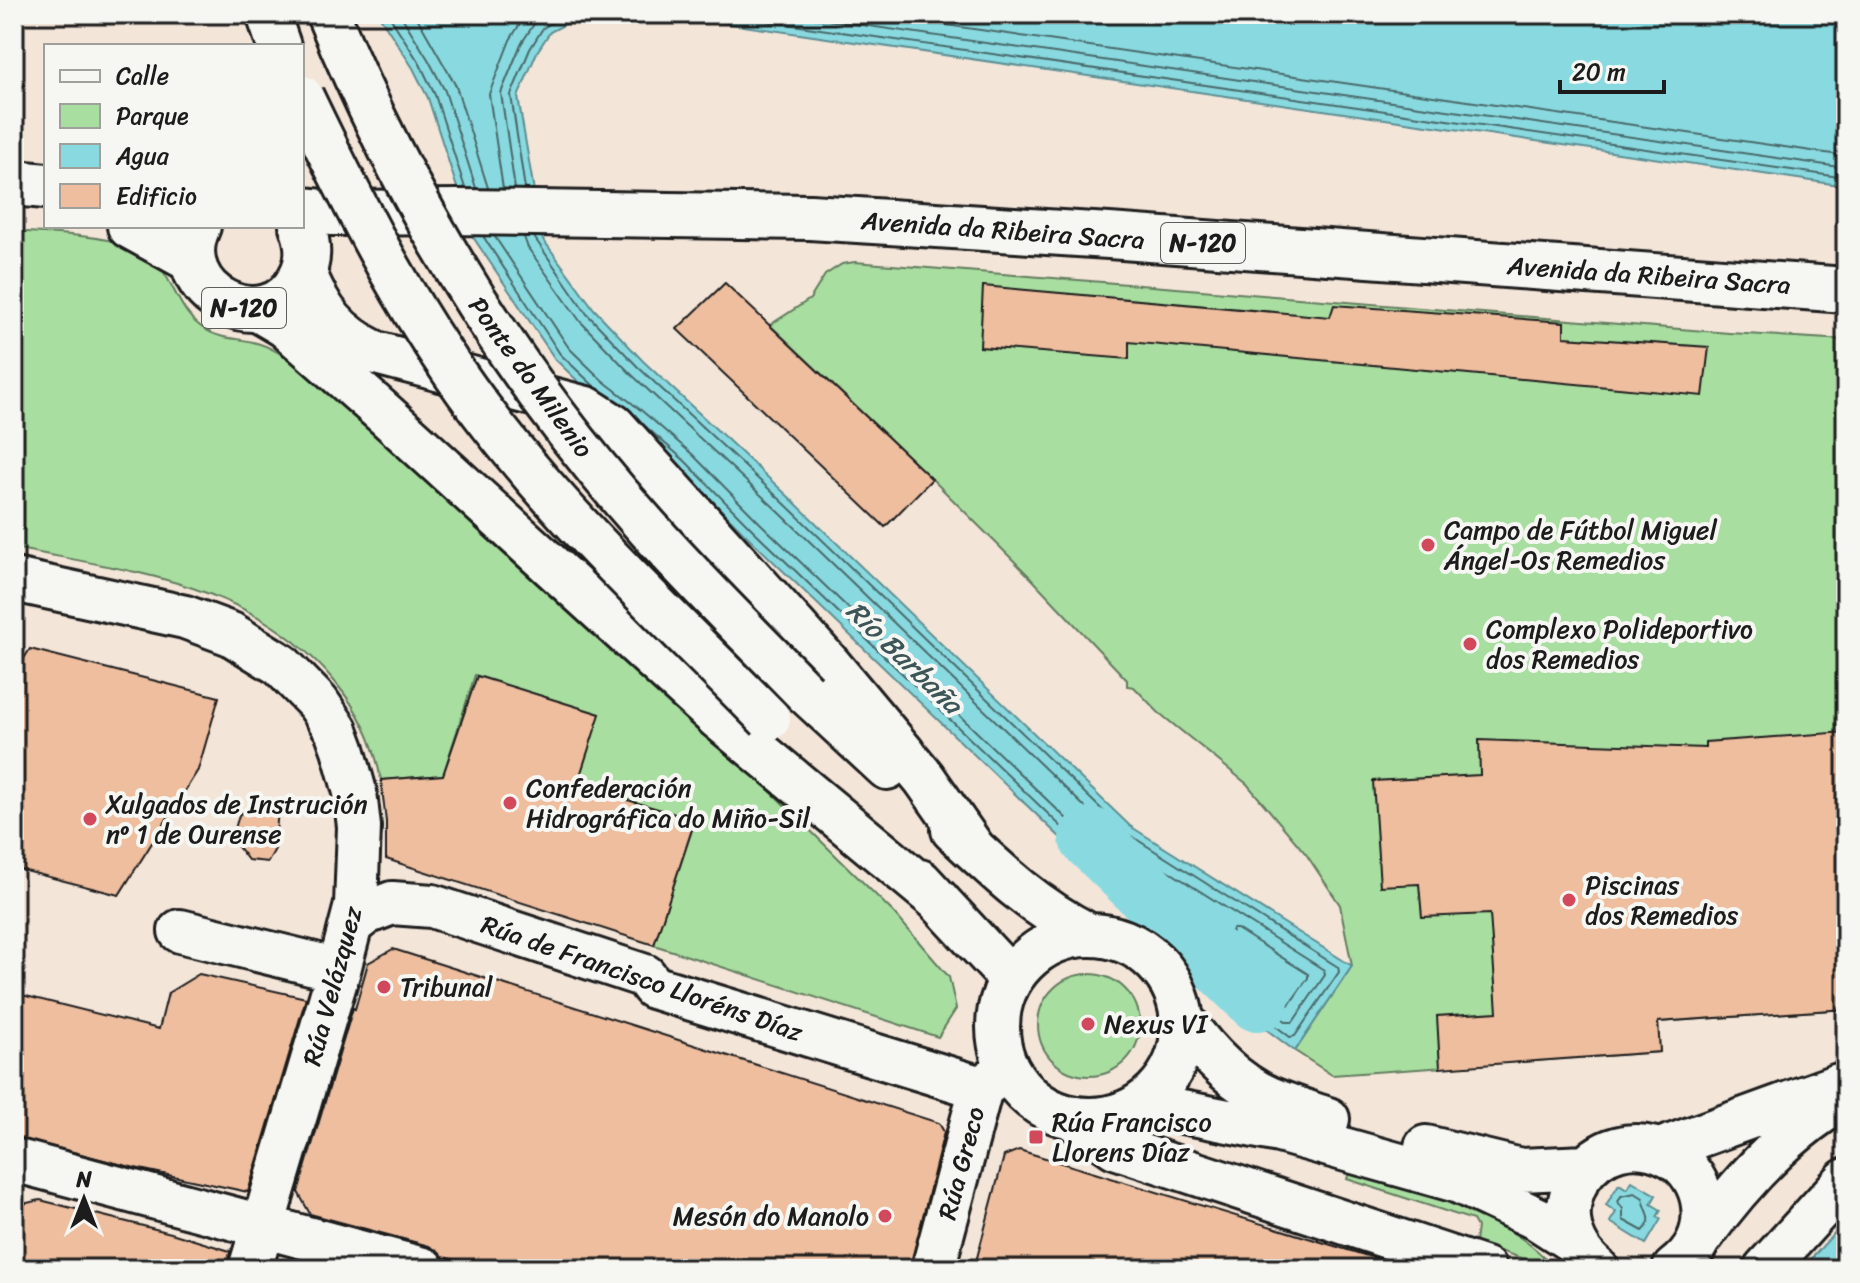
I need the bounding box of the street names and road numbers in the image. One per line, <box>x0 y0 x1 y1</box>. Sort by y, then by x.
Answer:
street label: Avenida da Ribeira Sacra <box>859 197 1146 263</box>
road number: N-120 <box>1161 223 1245 263</box>
street label: Avenida da Ribeira Sacra <box>1505 242 1792 308</box>
street label: Ponte do Milenio <box>456 286 606 468</box>
road number: N-120 <box>202 288 286 328</box>
street label: Rúa Velázquez <box>289 900 376 1071</box>
street label: Rúa de Francisco Lloréns Díaz <box>475 901 810 1055</box>
street label: Rúa Greco <box>924 1101 998 1225</box>

